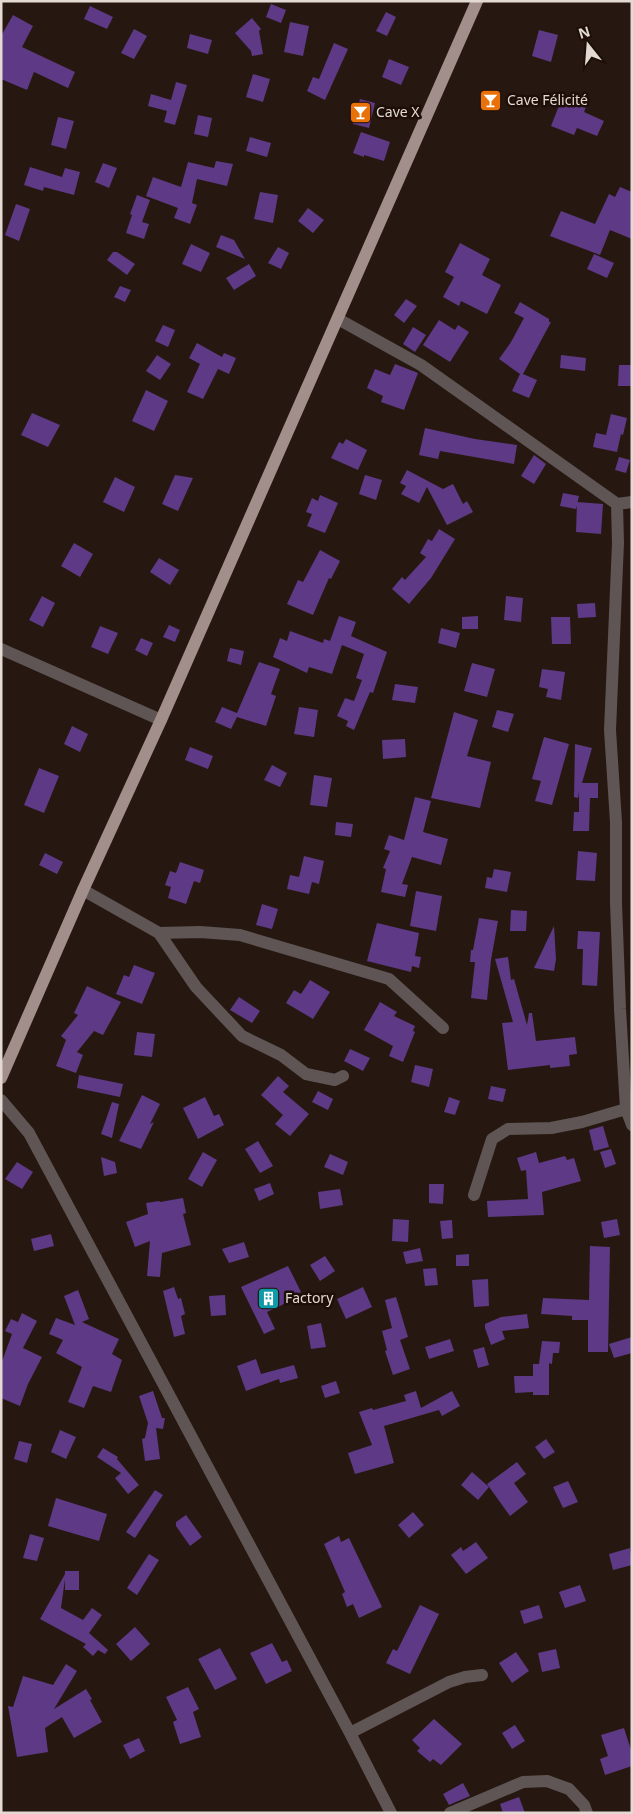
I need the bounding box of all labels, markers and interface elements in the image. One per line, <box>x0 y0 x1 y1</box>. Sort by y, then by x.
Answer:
north arrow <box>563 20 613 70</box>
text: N <box>576 21 592 43</box>
bar icon: Cave Félicité <box>479 88 503 112</box>
place label: Cave Félicité <box>507 90 588 109</box>
bar icon: Cave X <box>348 100 372 124</box>
place label: Cave X <box>376 102 420 121</box>
building icon: Factory <box>257 1286 281 1310</box>
place label: Factory <box>285 1288 334 1307</box>

